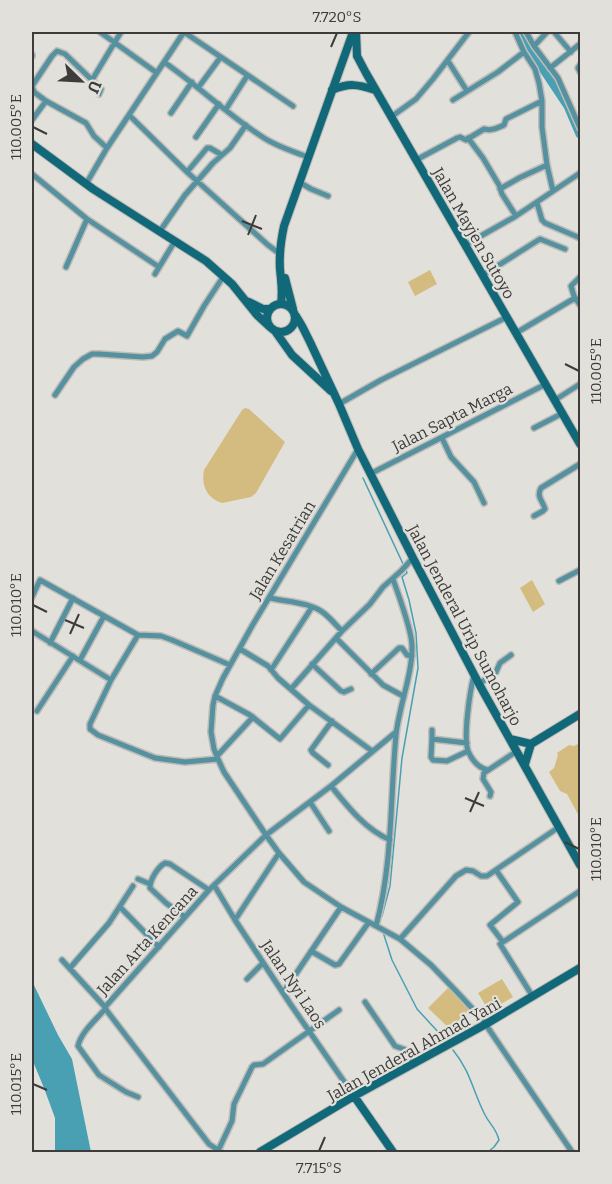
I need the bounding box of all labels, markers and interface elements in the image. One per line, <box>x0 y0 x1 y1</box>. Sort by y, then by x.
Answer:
text: 7.720°S <box>312 8 362 26</box>
north arrow <box>51 51 111 111</box>
text: U <box>83 78 105 96</box>
text: 110.005°E <box>7 94 25 160</box>
street label: Jalan Mayjen Sutoyo <box>428 163 519 302</box>
text: 110.005°E <box>587 338 605 404</box>
street label: Jalan Sapta Marga <box>388 379 516 456</box>
street label: Jalan Kesatrian <box>245 497 319 604</box>
street label: Jalan Jenderal Urip Sumoharjo <box>403 521 526 729</box>
text: 110.010°E <box>7 573 25 637</box>
text: 110.010°E <box>587 817 605 881</box>
street label: Jalan Arta Kencana <box>92 881 202 1000</box>
street label: Jalan Nyi Laos <box>256 935 330 1032</box>
street label: Jalan Jenderal Ahmad Yani <box>323 994 505 1106</box>
text: 110.015°E <box>7 1053 25 1115</box>
text: 7.715°S <box>296 1159 342 1177</box>

